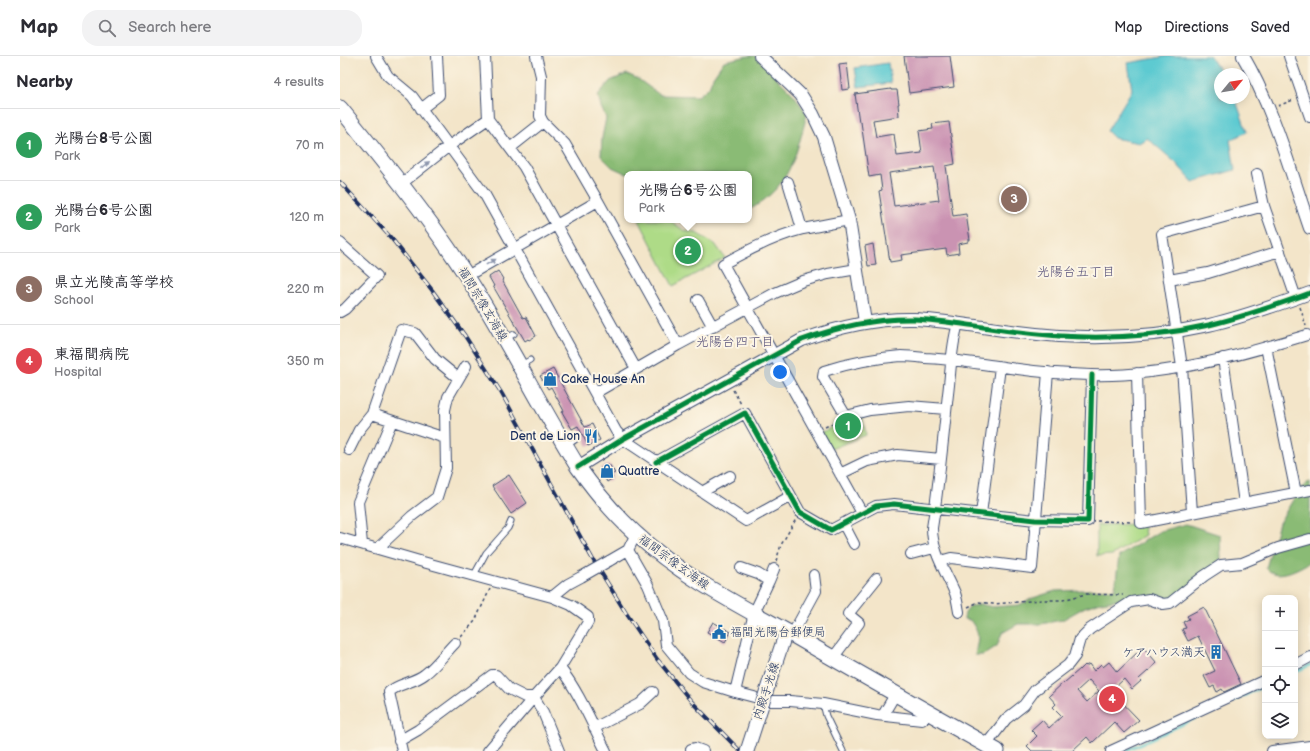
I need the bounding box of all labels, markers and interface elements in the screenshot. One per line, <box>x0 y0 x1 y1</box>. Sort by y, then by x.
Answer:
search box <box>82 10 362 46</box>
text: Map <box>20 16 58 39</box>
icon: search <box>96 17 118 39</box>
text: Search here <box>128 18 211 37</box>
text: Map <box>1114 19 1142 36</box>
text: Directions <box>1164 19 1229 36</box>
text: Saved <box>1251 19 1290 36</box>
north arrow <box>1214 68 1250 104</box>
text: Nearby <box>16 72 73 92</box>
text: 4 results <box>274 74 324 90</box>
text: 光陽台8号公園 <box>54 129 153 148</box>
text: 1 <box>26 137 32 153</box>
text: 70 m <box>296 137 324 153</box>
text: Park <box>54 148 80 164</box>
one-way arrow <box>419 161 430 169</box>
popup <box>624 171 752 223</box>
text: 光陽台6号公園 <box>638 181 738 200</box>
pin: 3 <box>1001 184 1027 214</box>
text: Park <box>638 200 665 216</box>
text: 光陽台6号公園 <box>54 201 153 220</box>
text: 2 <box>25 209 33 225</box>
text: 120 m <box>289 209 324 225</box>
text: Park <box>54 220 80 236</box>
pin: 2 <box>675 236 701 266</box>
one-way arrow <box>485 259 497 266</box>
street label: 福間宗像玄海線 <box>455 264 511 344</box>
district label: 光陽台五丁目 <box>1037 264 1115 280</box>
text: 県立光陵高等学校 <box>54 273 174 292</box>
text: 3 <box>25 281 33 297</box>
text: 220 m <box>287 281 324 297</box>
text: School <box>54 292 94 308</box>
district label: 光陽台四丁目 <box>696 334 774 350</box>
text: 東福間病院 <box>54 345 129 364</box>
text: 4 <box>25 353 33 369</box>
text: 350 m <box>287 353 324 369</box>
your location <box>770 362 790 382</box>
text: Hospital <box>54 364 102 380</box>
shop icon: Cake House An <box>542 371 558 387</box>
place label: Cake House An <box>561 372 645 387</box>
pin: 1 <box>835 411 861 441</box>
restaurant icon: Dent de Lion <box>583 428 599 444</box>
place label: Dent de Lion <box>510 429 580 444</box>
shop icon: Quattre <box>599 463 615 479</box>
place label: Quattre <box>618 464 659 479</box>
street label: 福間宗像玄海線 <box>635 532 712 593</box>
map controls <box>1262 595 1298 739</box>
button: + <box>1262 595 1298 631</box>
public building icon: 福間光陽台郵便局 <box>711 624 727 640</box>
place label: 福間光陽台郵便局 <box>730 625 826 640</box>
button: − <box>1262 631 1298 667</box>
building icon: ケアハウス満天 <box>1208 644 1224 660</box>
place label: ケアハウス満天 <box>1122 645 1205 660</box>
street label: 内殿手光線 <box>750 660 783 722</box>
button: locate <box>1262 667 1298 703</box>
pin: 4 <box>1099 684 1125 714</box>
button: layers <box>1262 703 1298 739</box>

